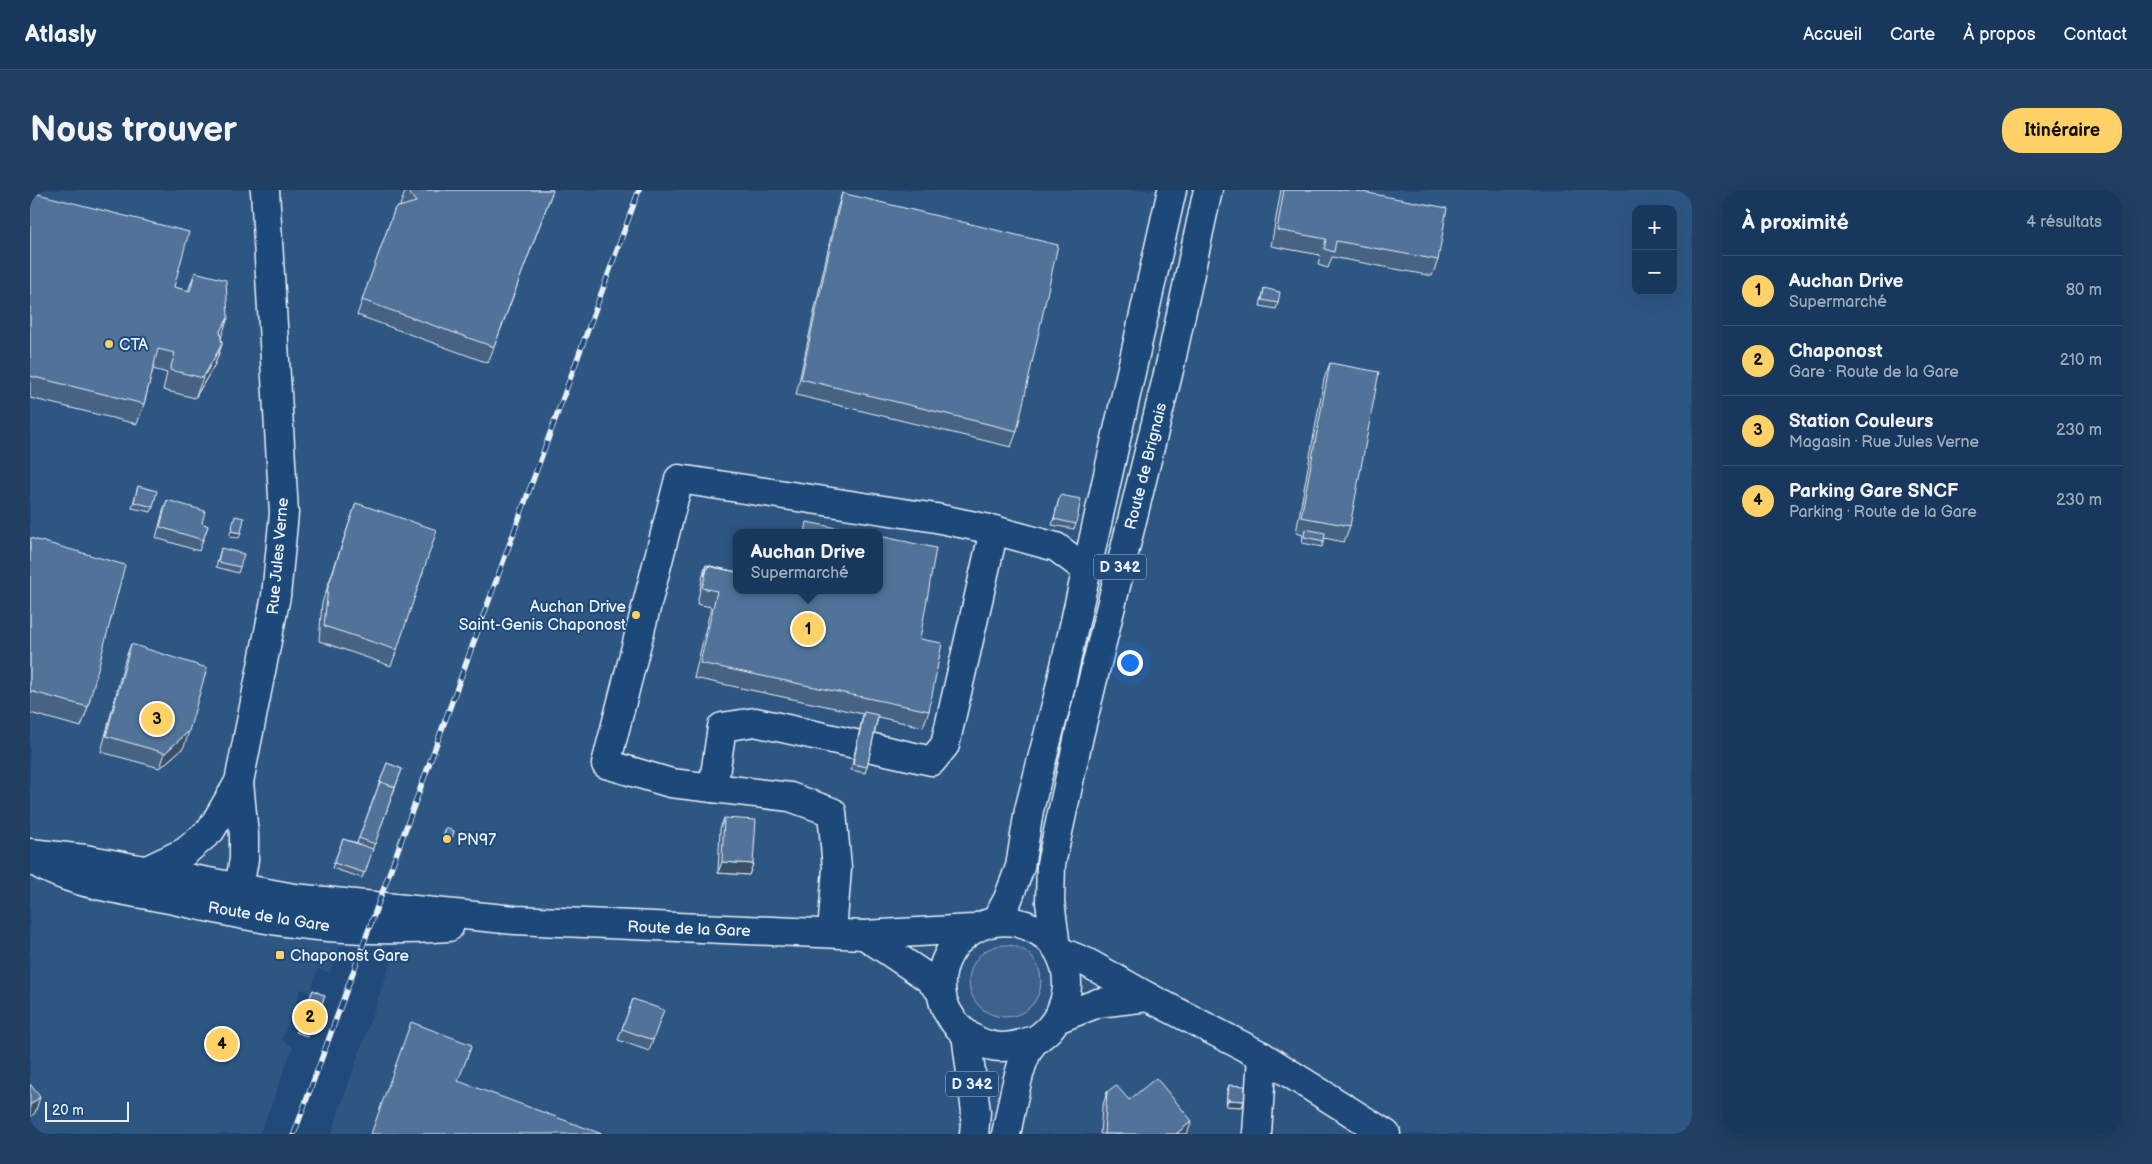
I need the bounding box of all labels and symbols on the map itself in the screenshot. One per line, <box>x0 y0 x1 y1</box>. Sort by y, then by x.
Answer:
place label: CTA <box>119 336 148 355</box>
marker: CTA <box>103 338 115 350</box>
street label: Route de Brignais <box>1122 401 1171 532</box>
street label: Rue Jules Verne <box>264 496 293 616</box>
road number: D 342 <box>1094 554 1146 580</box>
place label: Auchan Drive Saint-Genis Chaponost <box>459 598 627 635</box>
marker: Auchan Drive Saint-Genis Chaponost <box>630 609 642 621</box>
pin: 1 <box>792 610 824 648</box>
your location <box>1117 650 1143 676</box>
pin: 3 <box>141 700 173 738</box>
place label: PN97 <box>457 831 496 850</box>
marker: PN97 <box>441 833 453 845</box>
street label: Route de la Gare <box>206 898 332 937</box>
street label: Route de la Gare <box>627 918 751 941</box>
place label: Chaponost Gare <box>290 947 409 966</box>
marker: Chaponost Gare <box>274 949 286 961</box>
pin: 2 <box>294 998 326 1036</box>
pin: 4 <box>206 1025 238 1063</box>
road number: D 342 <box>946 1072 998 1096</box>
scale bar <box>45 1099 129 1122</box>

